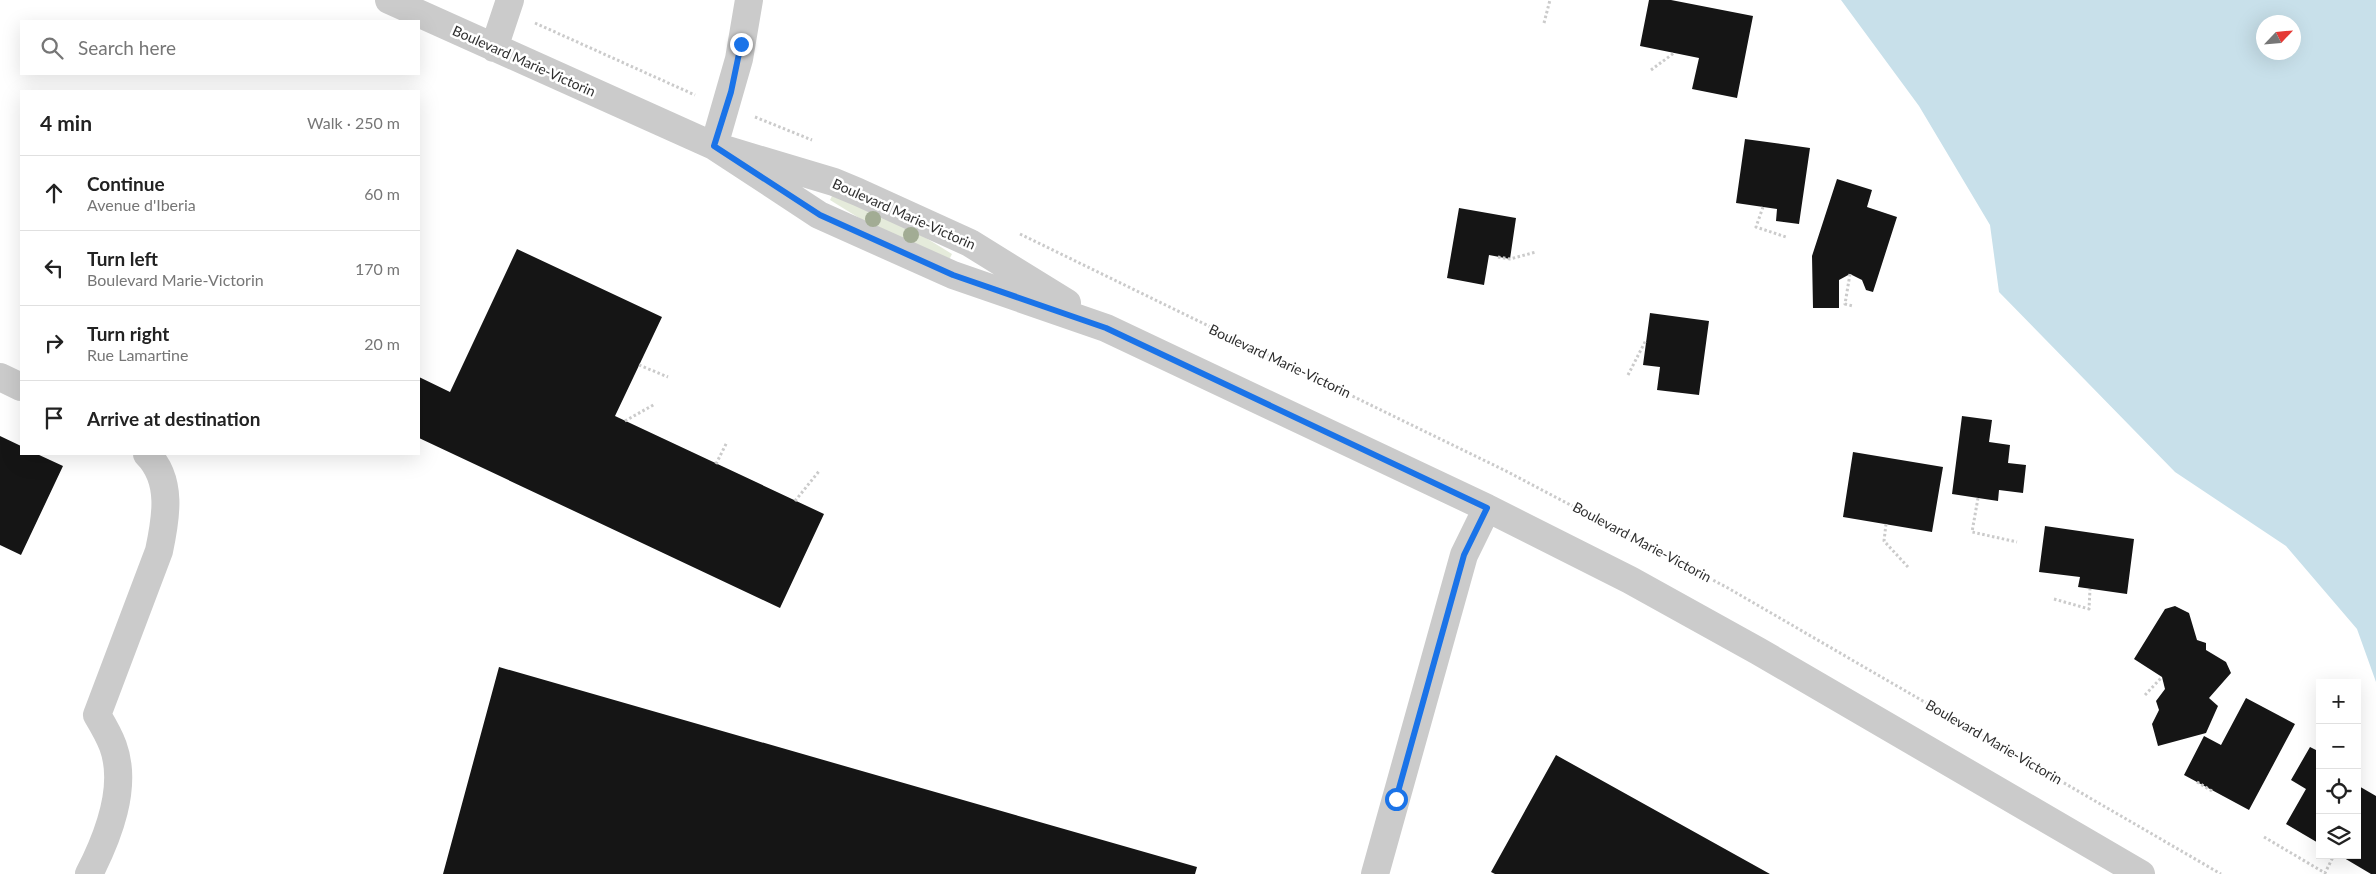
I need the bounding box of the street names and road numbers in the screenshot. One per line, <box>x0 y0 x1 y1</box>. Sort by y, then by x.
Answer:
street label: Boulevard Marie-Victorin <box>450 21 598 100</box>
street label: Boulevard Marie-Victorin <box>830 174 978 253</box>
street label: Boulevard Marie-Victorin <box>1207 320 1354 401</box>
street label: Boulevard Marie-Victorin <box>1570 498 1714 585</box>
street label: Boulevard Marie-Victorin <box>1923 696 2065 788</box>

